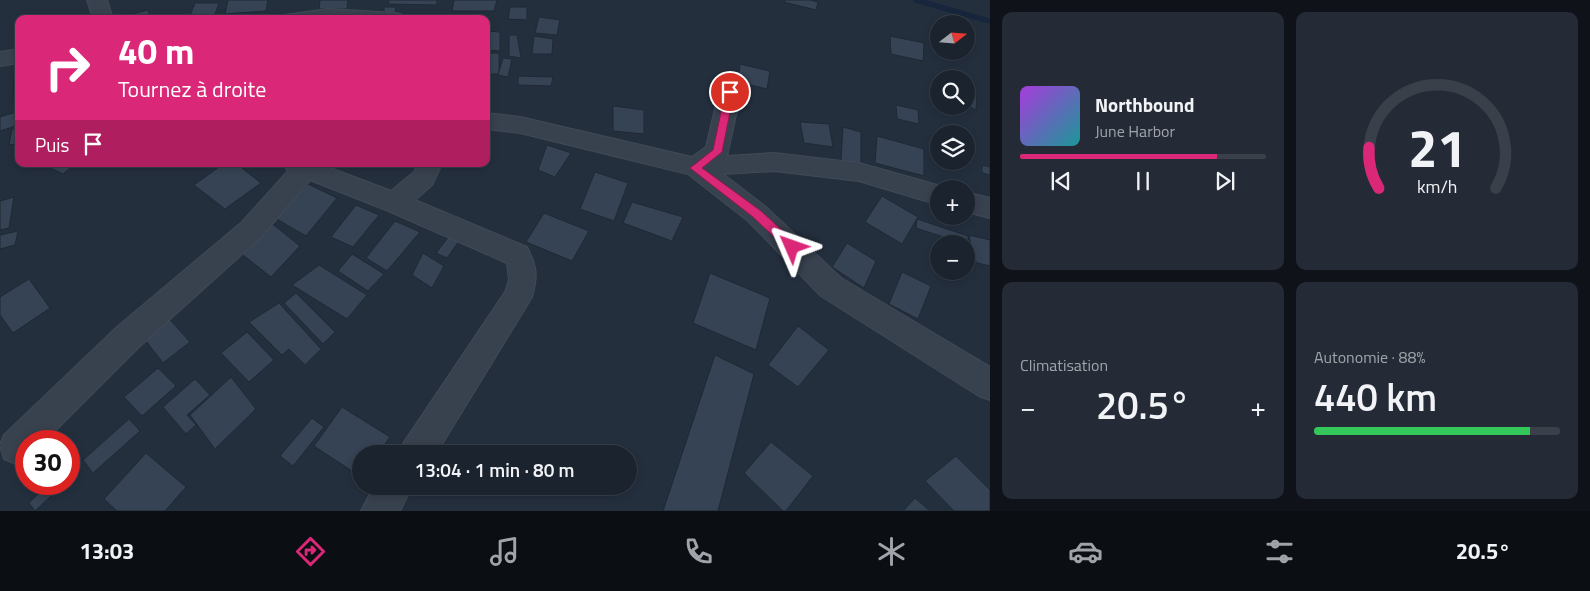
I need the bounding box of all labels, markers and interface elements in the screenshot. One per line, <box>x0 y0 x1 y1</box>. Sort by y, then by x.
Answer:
north arrow <box>930 15 975 60</box>
map controls <box>930 15 975 280</box>
text: 40 m <box>118 24 194 78</box>
icon: right <box>35 35 100 100</box>
button: search <box>930 70 975 115</box>
pin <box>709 71 751 113</box>
text: Tournez à droite <box>118 72 266 106</box>
icon: arrive <box>716 78 744 106</box>
text: Northbound <box>1095 90 1195 119</box>
text: 21 <box>1408 108 1466 187</box>
text: June Harbor <box>1095 119 1175 143</box>
button: layers <box>930 125 975 170</box>
text: Puis <box>35 130 69 159</box>
icon: arrive <box>79 130 107 158</box>
icon: previous <box>1047 167 1075 195</box>
icon: pause <box>1129 167 1157 195</box>
icon: next <box>1211 167 1239 195</box>
text: km/h <box>1417 173 1457 200</box>
button: + <box>930 180 975 225</box>
position arrow <box>765 220 817 272</box>
button: − <box>930 235 975 280</box>
text: Autonomie · 88% <box>1314 345 1426 369</box>
text: Climatisation <box>1020 353 1108 377</box>
text: 440 km <box>1314 368 1437 426</box>
text: 20.5° <box>1096 376 1190 434</box>
text: − <box>1020 385 1036 428</box>
text: + <box>1250 385 1266 428</box>
speed limit sign: 30 <box>15 430 80 495</box>
text: 13:04 · 1 min · 80 m <box>415 455 574 484</box>
text: 13:03 <box>79 534 134 568</box>
icon: directions <box>293 534 328 569</box>
icon: music <box>487 534 522 569</box>
icon: phone <box>681 534 716 569</box>
icon: climate <box>874 534 909 569</box>
icon: car <box>1068 534 1103 569</box>
icon: filters <box>1262 534 1297 569</box>
text: 20.5° <box>1456 534 1511 568</box>

